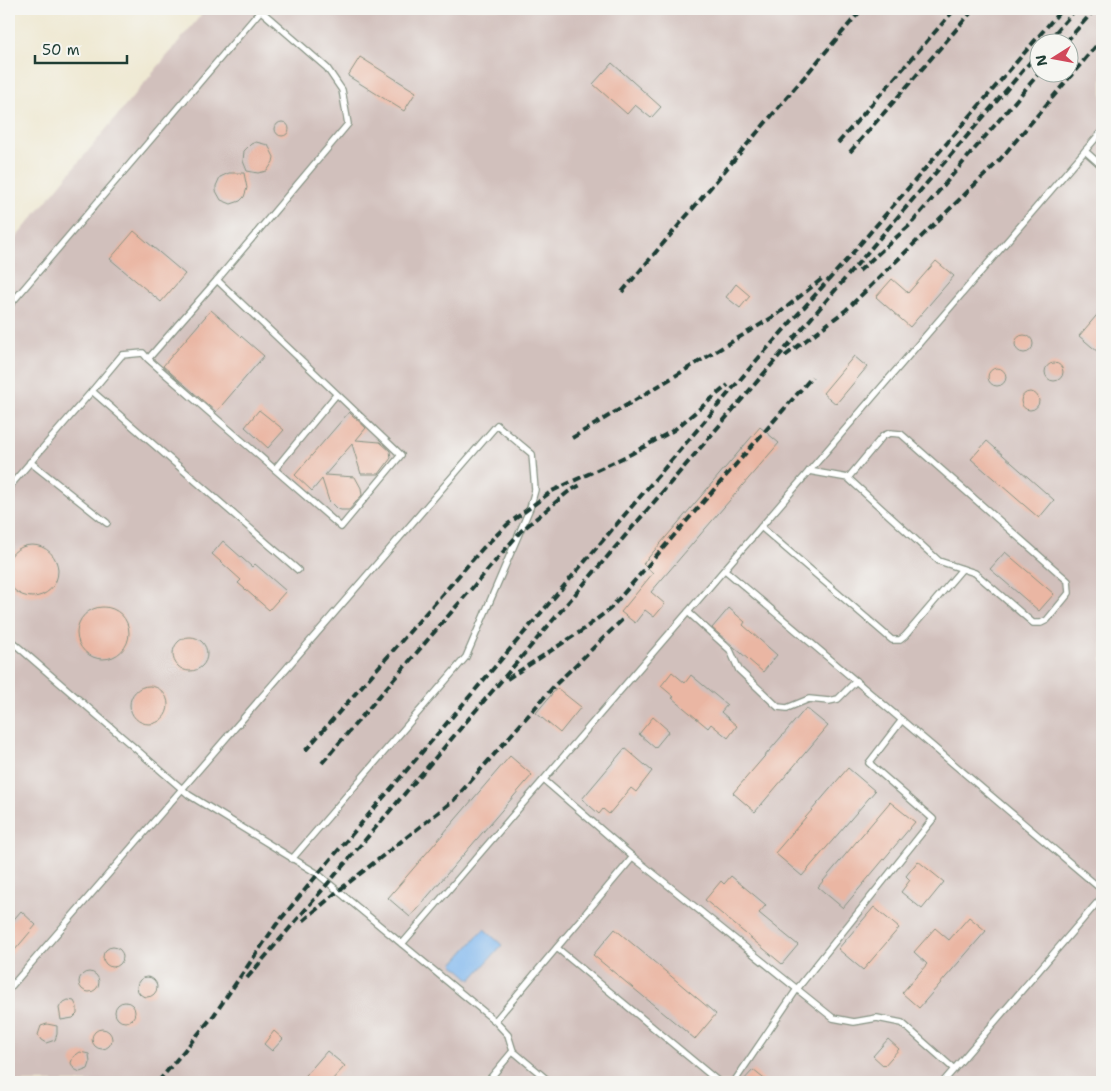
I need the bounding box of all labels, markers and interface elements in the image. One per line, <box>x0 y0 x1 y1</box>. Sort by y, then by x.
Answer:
scale bar <box>35 32 128 64</box>
north arrow <box>1028 32 1078 82</box>
text: 50 m <box>42 40 80 60</box>
text: N <box>1031 53 1051 68</box>

